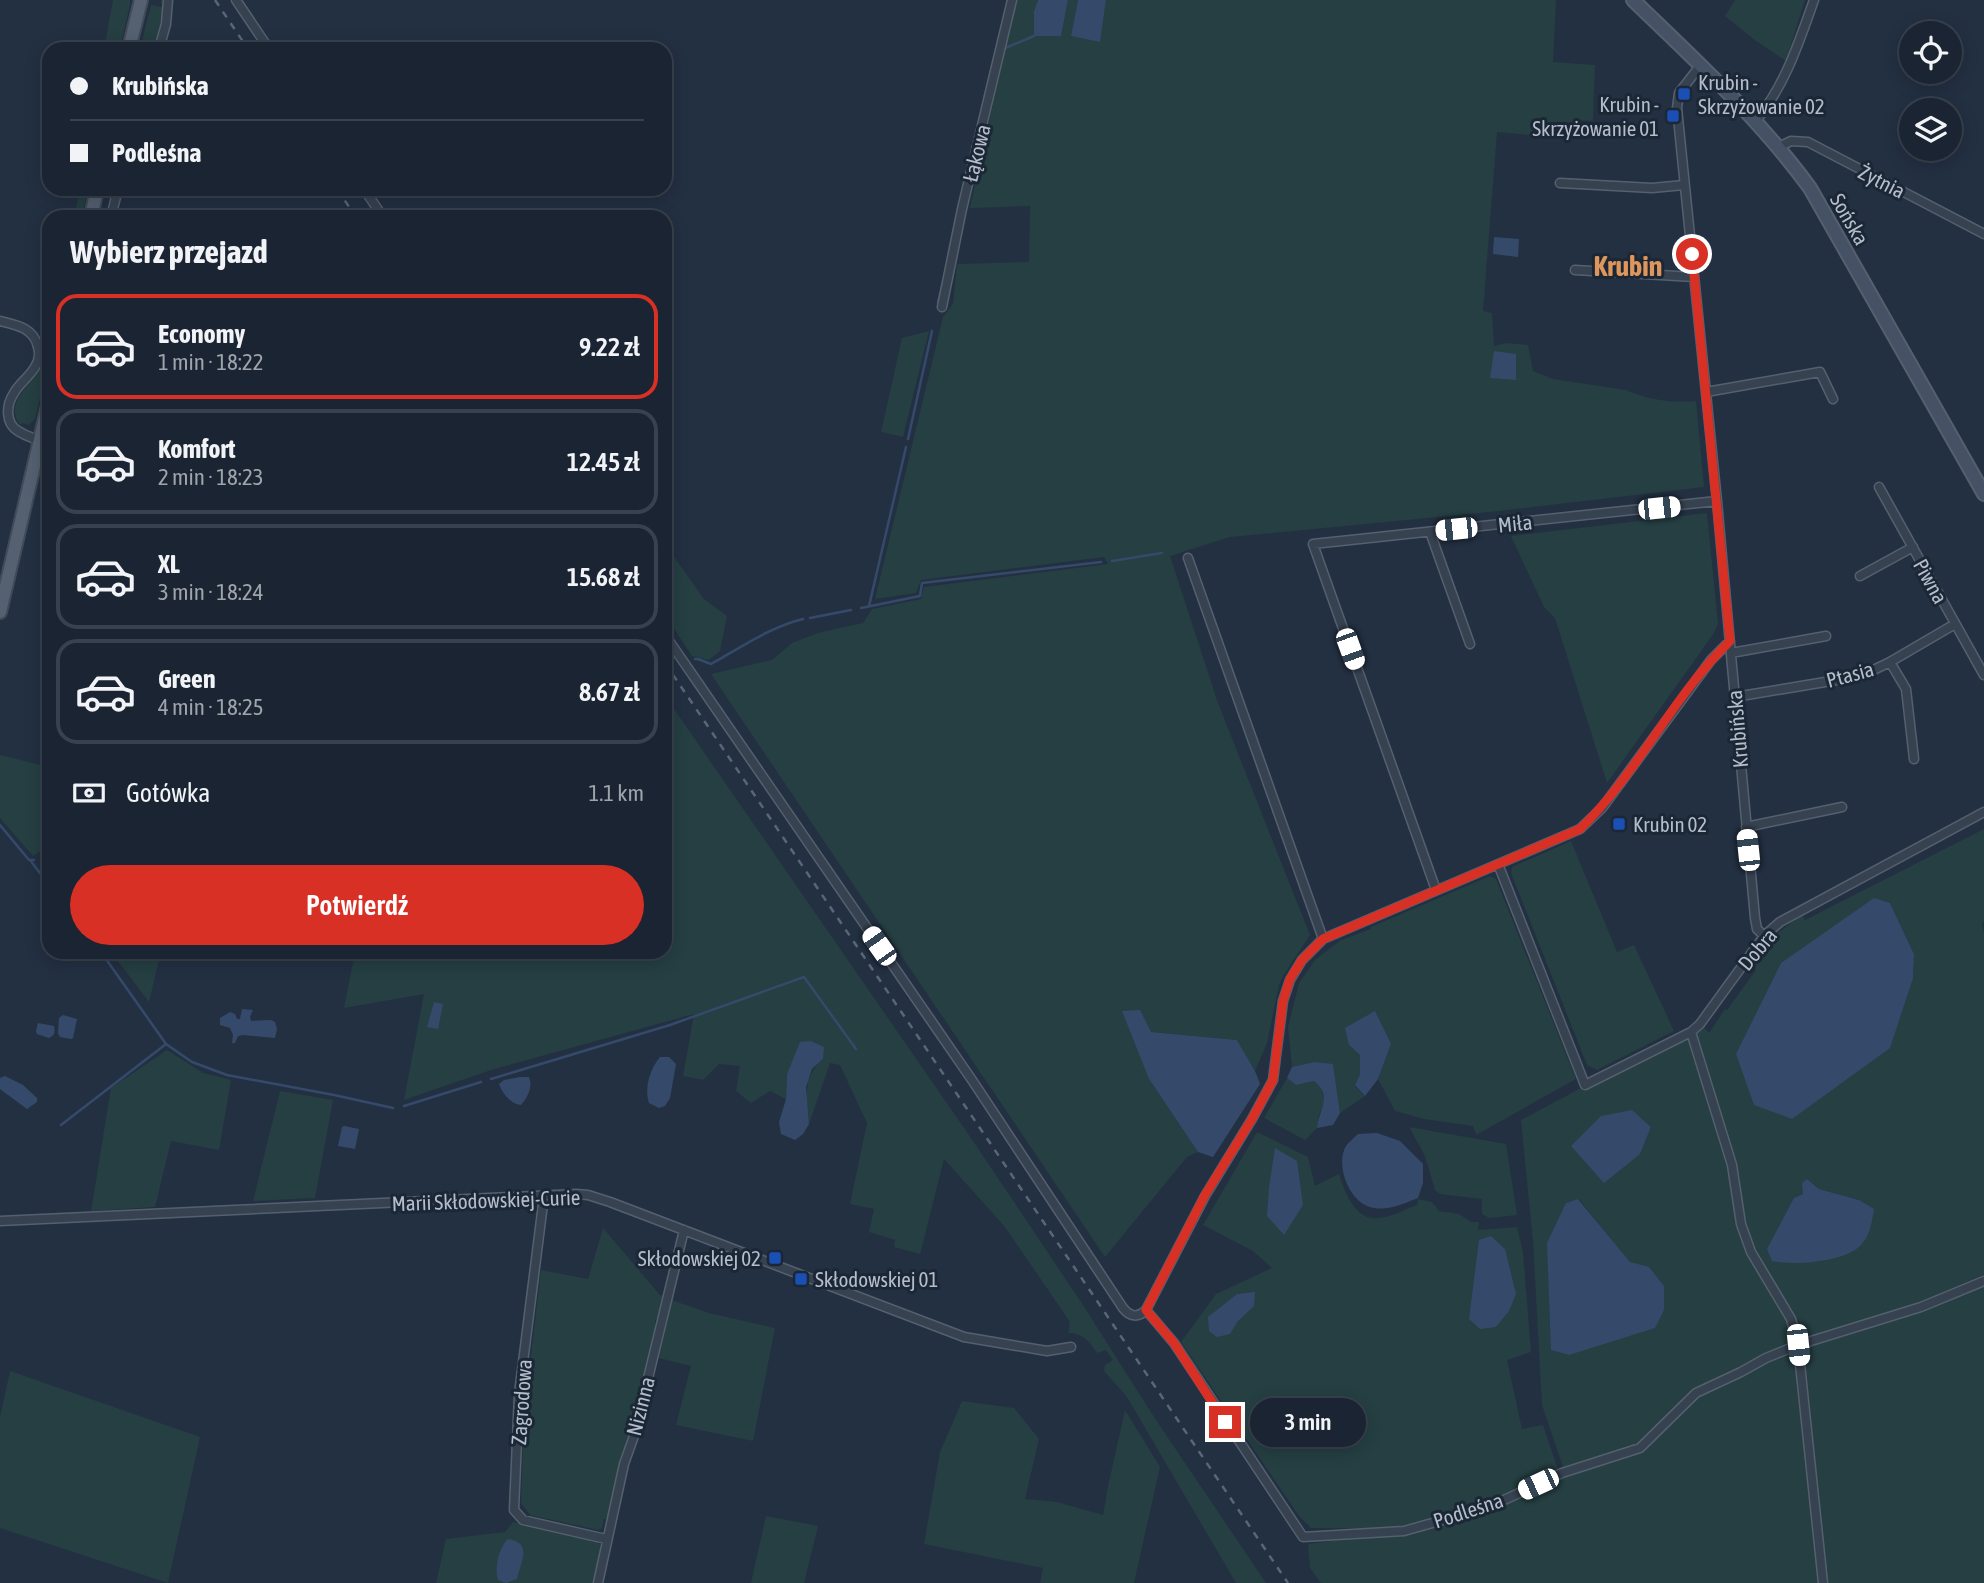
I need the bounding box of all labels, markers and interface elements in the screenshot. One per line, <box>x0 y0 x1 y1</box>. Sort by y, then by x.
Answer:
map controls <box>1899 21 1962 161</box>
button: locate <box>1899 21 1962 84</box>
place label: Krubin - Skrzyżowanie 02 <box>1698 70 1825 118</box>
text: Krubińska <box>112 71 209 101</box>
marker: Krubin - Skrzyżowanie 02 <box>1676 86 1692 102</box>
place label: Krubin - Skrzyżowanie 01 <box>1532 92 1659 140</box>
button: layers <box>1899 98 1962 161</box>
marker: Krubin - Skrzyżowanie 01 <box>1665 108 1681 124</box>
street label: Łąkowa <box>957 122 995 184</box>
text: Podleśna <box>112 138 201 168</box>
street label: Żytnia <box>1855 159 1909 203</box>
street label: Sońska <box>1826 189 1874 249</box>
text: Wybierz przejazd <box>70 233 268 270</box>
route start <box>1676 238 1708 270</box>
district label: Krubin <box>1594 250 1662 282</box>
icon: car <box>74 315 137 378</box>
text: Economy <box>158 319 245 349</box>
text: 9.22 zł <box>579 332 640 362</box>
text: 1 min · 18:22 <box>158 349 264 375</box>
icon: car <box>74 430 137 493</box>
text: Komfort <box>158 434 235 464</box>
text: 12.45 zł <box>567 447 640 477</box>
text: 2 min · 18:23 <box>158 464 264 490</box>
car <box>1638 495 1681 521</box>
street label: Miła <box>1497 509 1533 537</box>
car <box>1435 516 1478 542</box>
icon: car <box>74 545 137 608</box>
text: XL <box>158 549 180 579</box>
street label: Piwna <box>1909 555 1953 607</box>
text: 15.68 zł <box>567 562 640 592</box>
text: 3 min · 18:24 <box>158 579 264 605</box>
car <box>1333 626 1368 672</box>
street label: Ptasia <box>1824 656 1876 692</box>
icon: car <box>74 660 137 723</box>
text: Green <box>158 664 216 694</box>
text: 8.67 zł <box>579 677 640 707</box>
street label: Krubińska <box>1722 689 1752 769</box>
text: 4 min · 18:25 <box>158 694 264 720</box>
icon: cash <box>70 774 108 812</box>
text: Gotówka <box>126 778 210 808</box>
text: 1.1 km <box>588 780 644 806</box>
place label: Krubin 02 <box>1633 812 1707 836</box>
marker: Krubin 02 <box>1611 816 1627 832</box>
car <box>1736 828 1761 872</box>
button: Potwierdź <box>70 865 644 945</box>
car <box>859 923 900 969</box>
street label: Dobra <box>1733 923 1781 975</box>
street label: Marii Skłodowskiej-Curie <box>391 1185 581 1215</box>
place label: Skłodowskiej 02 <box>638 1246 761 1270</box>
marker: Skłodowskiej 02 <box>767 1250 783 1266</box>
place label: Skłodowskiej 01 <box>815 1267 938 1291</box>
marker: Skłodowskiej 01 <box>793 1271 809 1287</box>
car <box>1786 1323 1811 1367</box>
street label: Zagrodowa <box>506 1358 536 1446</box>
street label: Nizinna <box>621 1374 659 1438</box>
callout: 3 min <box>1250 1398 1365 1446</box>
route end <box>1209 1406 1241 1438</box>
text: 3 min <box>1285 1409 1331 1435</box>
car <box>1515 1466 1562 1502</box>
street label: Podleśna <box>1430 1487 1506 1533</box>

